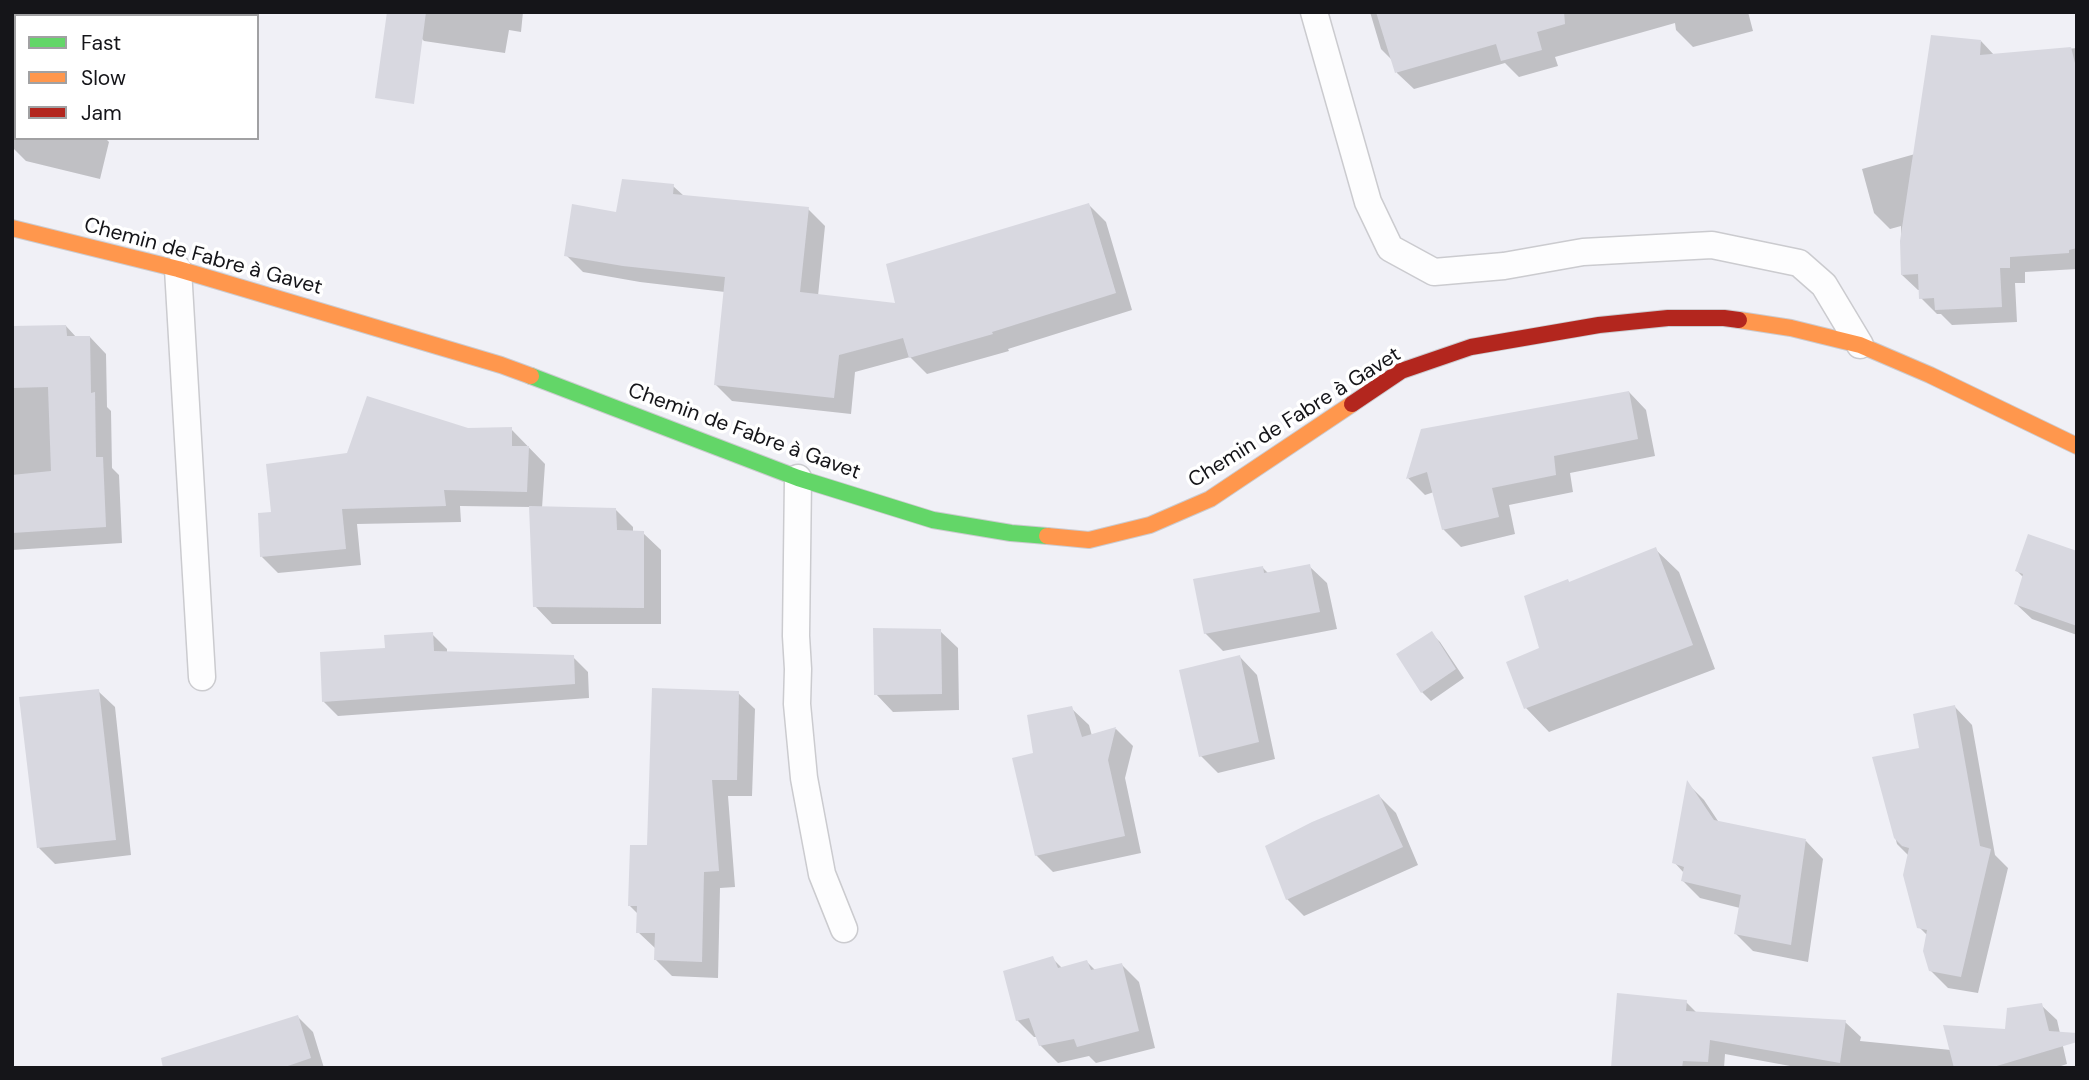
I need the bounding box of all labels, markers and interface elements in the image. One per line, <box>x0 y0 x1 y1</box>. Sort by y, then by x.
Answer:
legend <box>14 14 259 140</box>
text: Fast <box>81 29 121 57</box>
text: Slow <box>81 64 126 92</box>
text: Jam <box>81 99 122 127</box>
street label: Chemin de Fabre à Gavet <box>81 213 325 301</box>
street label: Chemin de Fabre à Gavet <box>1184 342 1406 494</box>
street label: Chemin de Fabre à Gavet <box>624 378 864 486</box>

